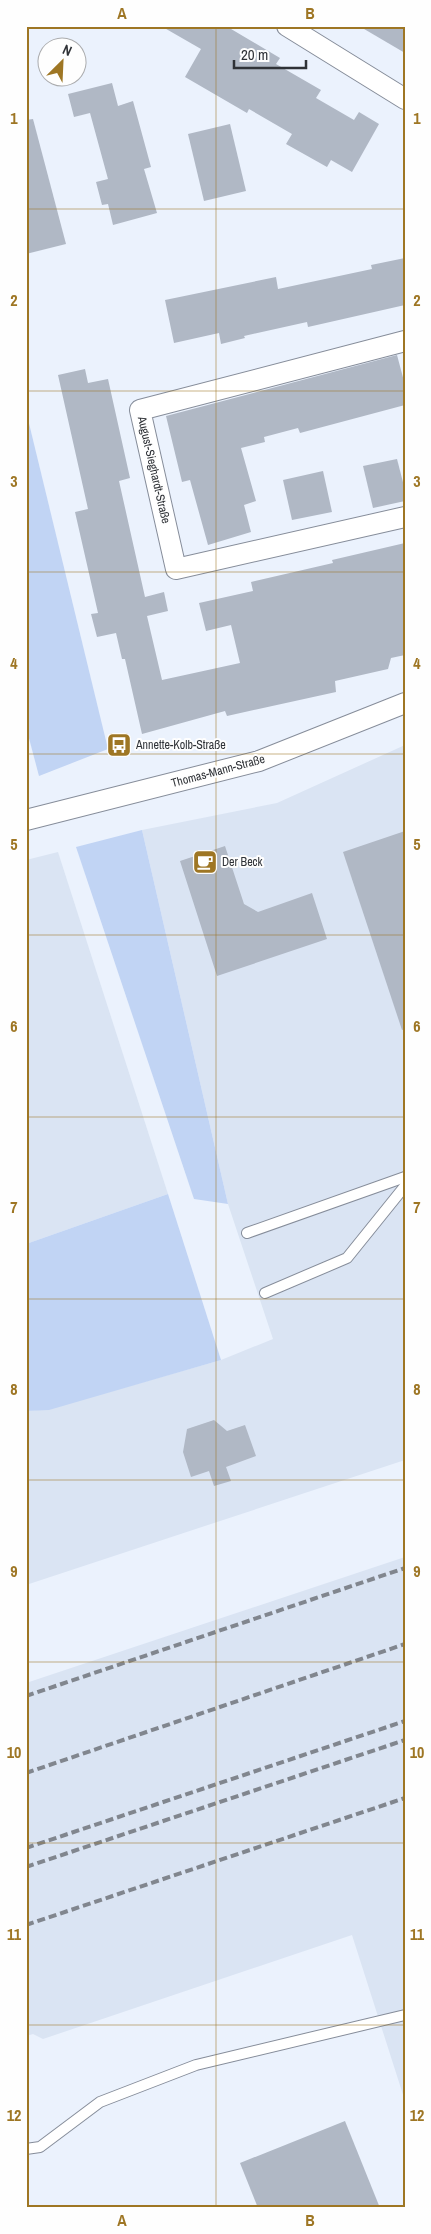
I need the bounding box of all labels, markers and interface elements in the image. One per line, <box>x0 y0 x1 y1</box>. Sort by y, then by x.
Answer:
text: A <box>117 2 127 24</box>
text: B <box>305 2 315 24</box>
north arrow <box>38 38 88 88</box>
scale bar <box>234 38 306 70</box>
text: N <box>60 40 75 60</box>
text: 20 m <box>241 44 268 65</box>
text: 1 <box>10 107 18 129</box>
text: 1 <box>413 107 421 129</box>
text: 2 <box>10 289 18 311</box>
text: 2 <box>413 289 421 311</box>
street label: August-Sieghardt-Straße <box>134 414 174 525</box>
text: 3 <box>10 470 18 492</box>
text: 3 <box>413 470 421 492</box>
text: 4 <box>10 652 18 674</box>
text: 4 <box>413 652 421 674</box>
bus stop icon: Annette-Kolb-Straße <box>106 732 132 758</box>
place label: Annette-Kolb-Straße <box>135 737 226 753</box>
street label: Thomas-Mann-Straße <box>169 751 267 791</box>
text: 5 <box>10 833 18 855</box>
text: 5 <box>413 833 421 855</box>
cafe icon: Der Beck <box>192 849 218 875</box>
place label: Der Beck <box>222 854 263 870</box>
text: 6 <box>10 1015 18 1037</box>
text: 6 <box>413 1015 421 1037</box>
text: 7 <box>10 1196 18 1218</box>
text: 7 <box>413 1196 421 1218</box>
text: 8 <box>10 1378 18 1400</box>
text: 8 <box>413 1378 421 1400</box>
text: 9 <box>10 1560 18 1582</box>
text: 9 <box>413 1560 421 1582</box>
text: 10 <box>7 1741 21 1763</box>
text: 10 <box>410 1741 424 1763</box>
text: 11 <box>7 1923 22 1945</box>
text: 11 <box>410 1923 425 1945</box>
text: 12 <box>7 2104 21 2126</box>
text: 12 <box>410 2104 424 2126</box>
text: A <box>117 2209 127 2231</box>
text: B <box>305 2209 315 2231</box>

